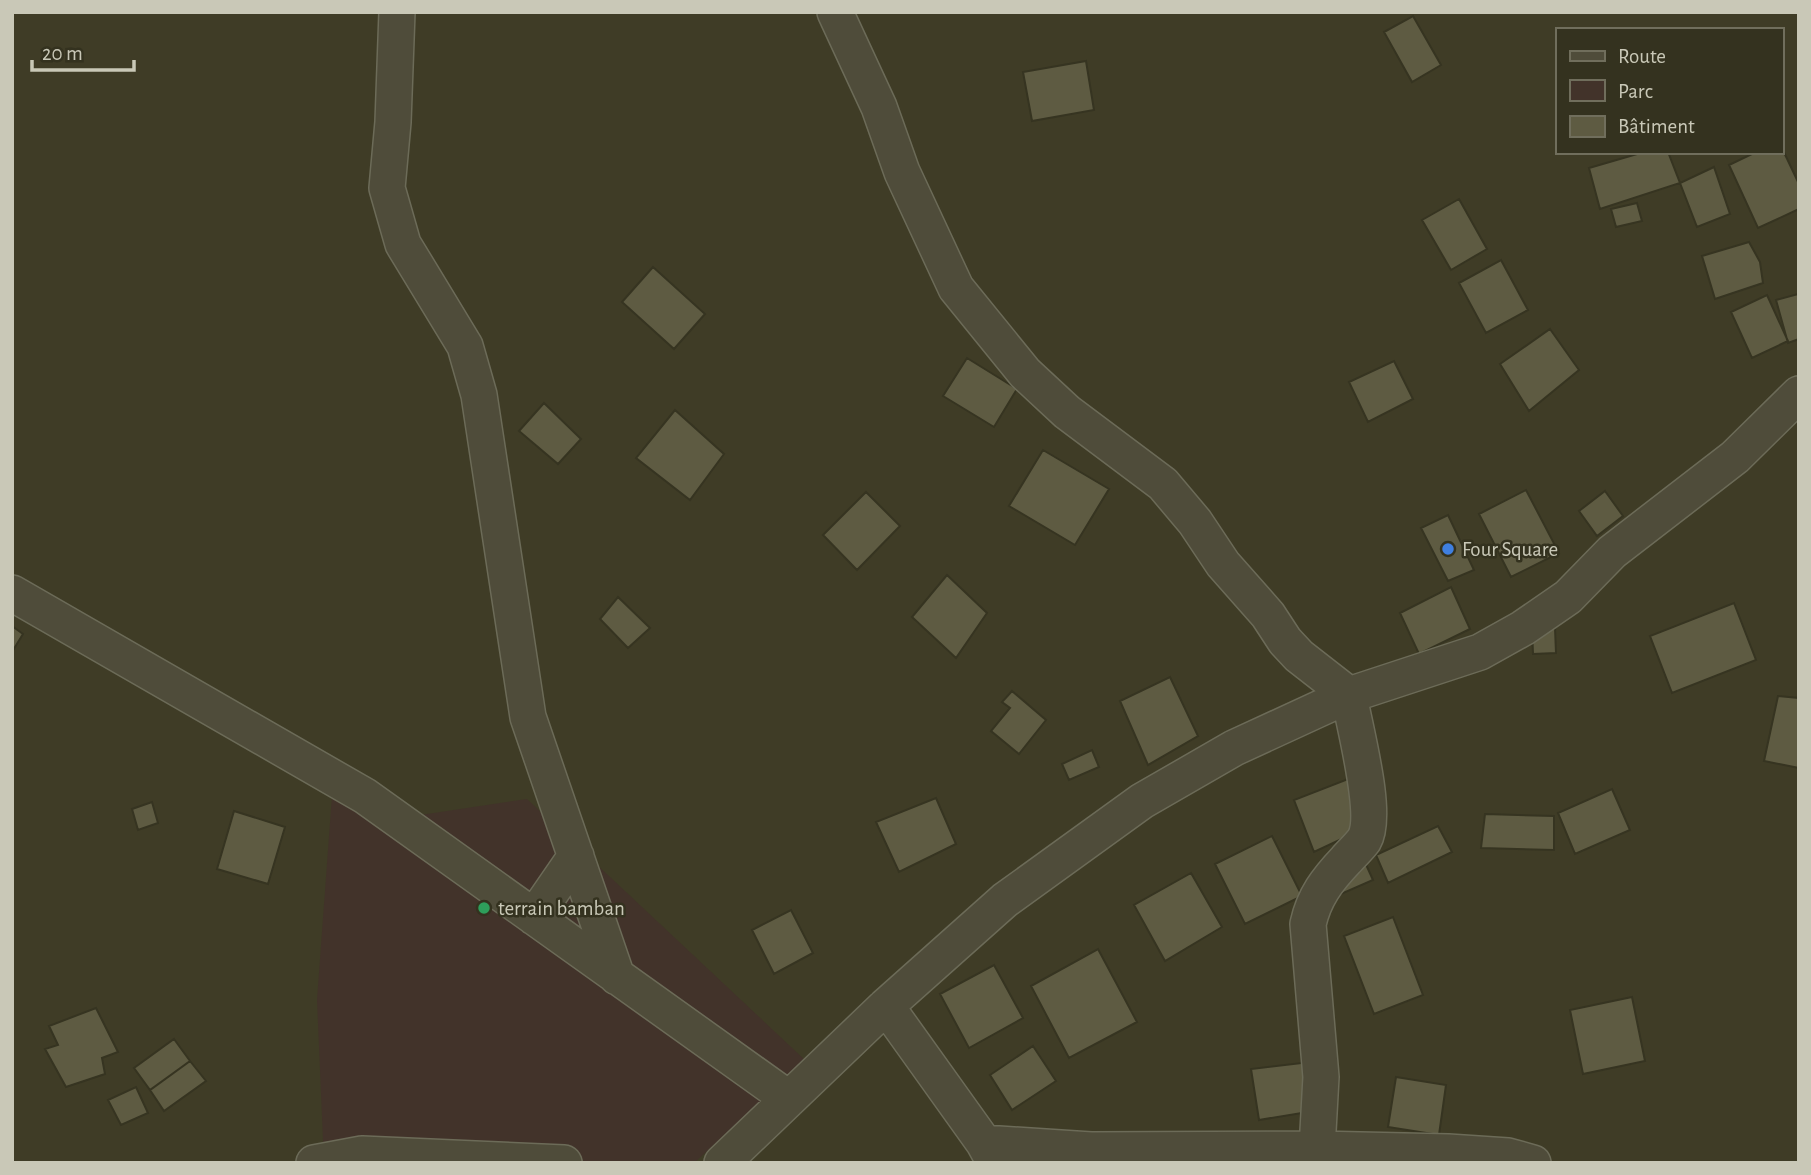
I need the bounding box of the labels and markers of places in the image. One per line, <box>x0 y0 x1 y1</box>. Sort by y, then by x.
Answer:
place label: Four Square <box>1462 539 1558 560</box>
marker: Four Square <box>1440 541 1456 557</box>
place label: terrain bamban <box>498 898 625 919</box>
marker: terrain bamban <box>476 900 492 916</box>

